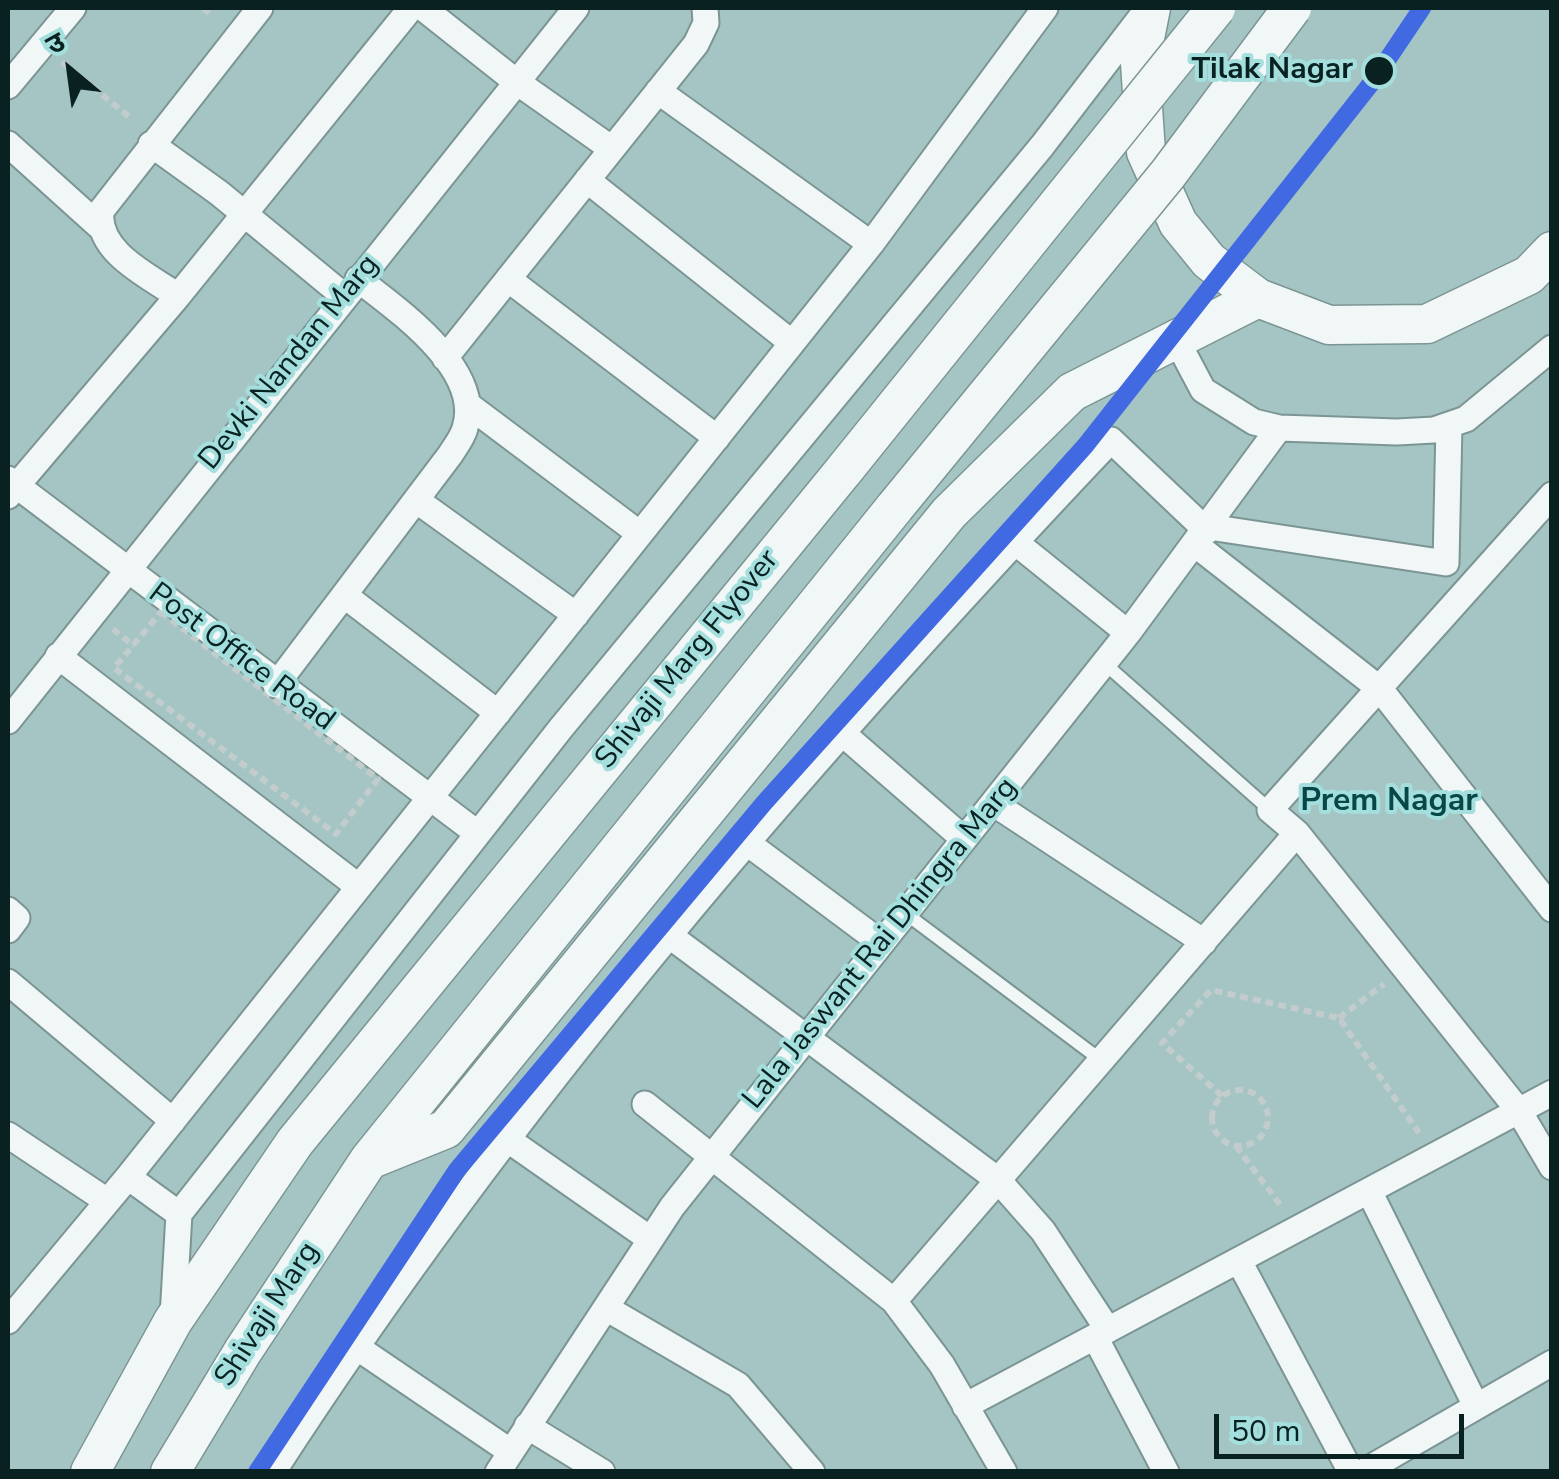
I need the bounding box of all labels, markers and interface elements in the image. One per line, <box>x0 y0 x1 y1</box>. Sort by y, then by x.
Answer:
north arrow <box>20 20 120 120</box>
text: उ <box>39 23 72 64</box>
place label: Tilak Nagar <box>1191 53 1353 89</box>
marker: Tilak Nagar <box>1362 54 1396 88</box>
street label: Devki Nandan Marg <box>192 248 388 478</box>
street label: Shivaji Marg Flyover <box>589 543 787 777</box>
street label: Post Office Road <box>141 576 341 740</box>
street label: Lala Jaswant Rai Dhingra Marg <box>736 771 1026 1117</box>
district label: Prem Nagar <box>1300 783 1478 821</box>
street label: Shivaji Marg <box>208 1236 328 1394</box>
scale bar <box>1219 1394 1469 1456</box>
text: 50 m <box>1231 1411 1300 1452</box>

